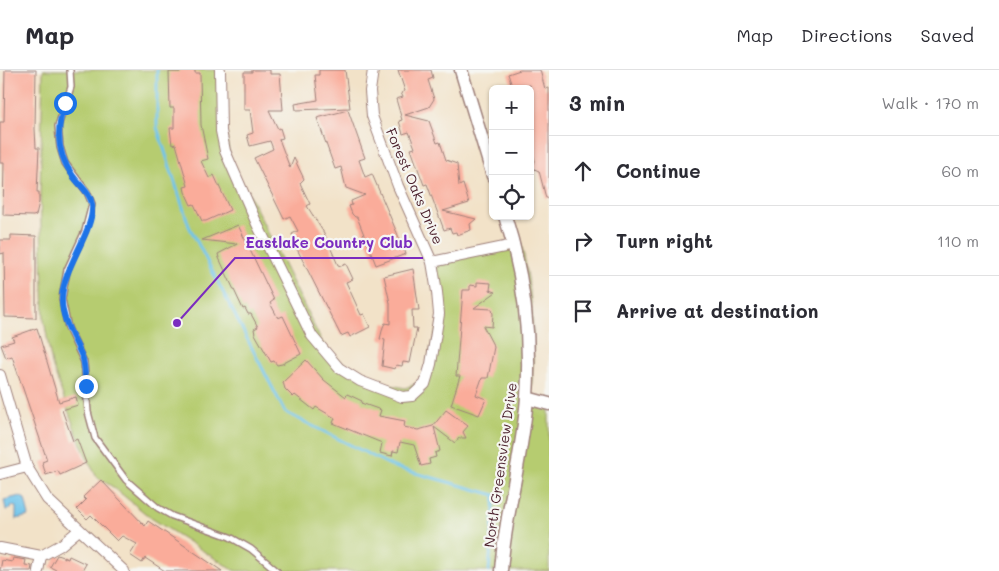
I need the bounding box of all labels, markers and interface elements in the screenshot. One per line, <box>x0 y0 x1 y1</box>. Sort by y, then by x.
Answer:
text: Map <box>25 19 74 50</box>
text: Map <box>736 23 773 47</box>
text: Directions <box>801 23 893 47</box>
text: Saved <box>921 23 974 47</box>
map controls <box>489 85 534 220</box>
button: + <box>489 85 534 130</box>
text: 3 min <box>569 89 625 116</box>
route start <box>54 92 77 115</box>
text: Walk · 170 m <box>881 92 979 113</box>
street label: Forest Oaks Drive <box>382 125 448 247</box>
button: − <box>489 130 534 175</box>
icon: ahead <box>569 157 597 185</box>
text: Continue <box>616 158 701 183</box>
text: 60 m <box>942 160 979 181</box>
button: locate <box>489 175 534 220</box>
icon: right <box>569 227 597 255</box>
callout: Eastlake Country Club <box>235 228 423 258</box>
text: Turn right <box>616 228 713 253</box>
text: 110 m <box>937 230 979 251</box>
text: Eastlake Country Club <box>245 232 413 252</box>
icon: arrive <box>569 297 597 325</box>
text: Arrive at destination <box>616 298 819 323</box>
route end <box>75 375 98 398</box>
street label: North Greensview Drive <box>479 381 521 549</box>

